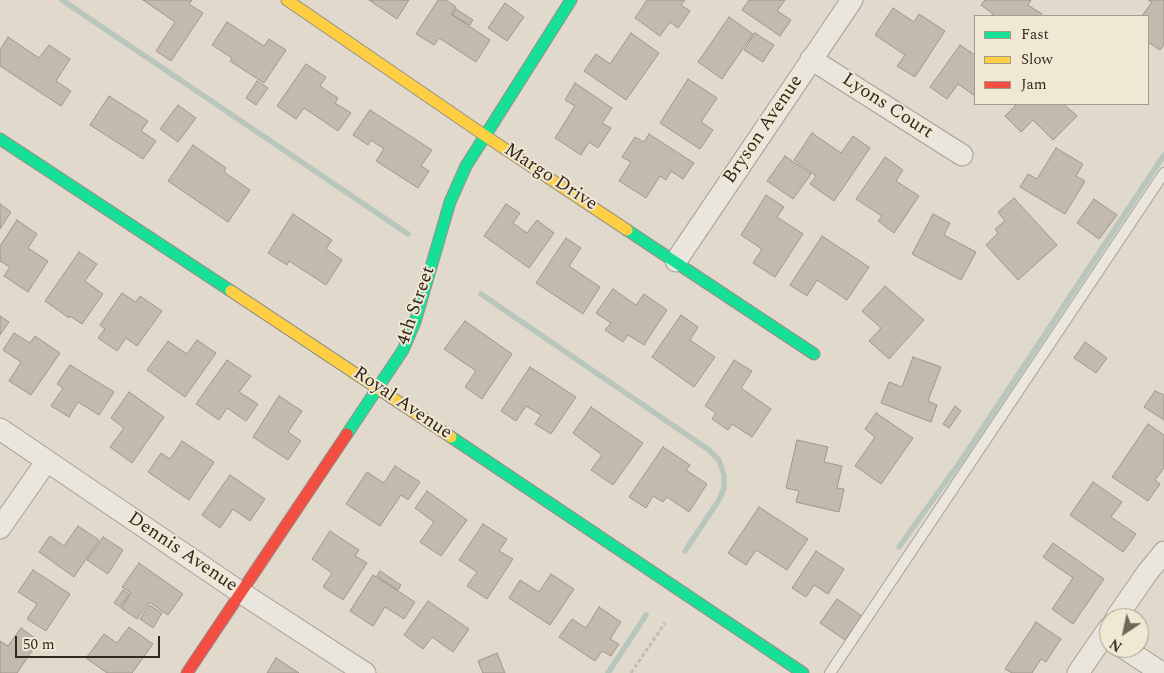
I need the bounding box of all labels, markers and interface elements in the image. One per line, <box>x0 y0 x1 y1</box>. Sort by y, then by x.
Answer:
legend <box>974 15 1149 105</box>
text: Fast <box>1021 23 1049 46</box>
text: Slow <box>1021 48 1053 71</box>
street label: Lyons Court <box>837 69 937 145</box>
street label: Bryson Avenue <box>719 71 809 189</box>
text: Jam <box>1021 73 1047 96</box>
street label: Margo Drive <box>499 139 601 217</box>
street label: 4th Street <box>393 264 441 348</box>
street label: Royal Avenue <box>348 363 456 445</box>
street label: Dennis Avenue <box>123 508 241 598</box>
north arrow <box>1099 608 1149 658</box>
scale bar <box>18 626 162 658</box>
text: 50 m <box>23 633 55 656</box>
text: N <box>1105 633 1127 657</box>

